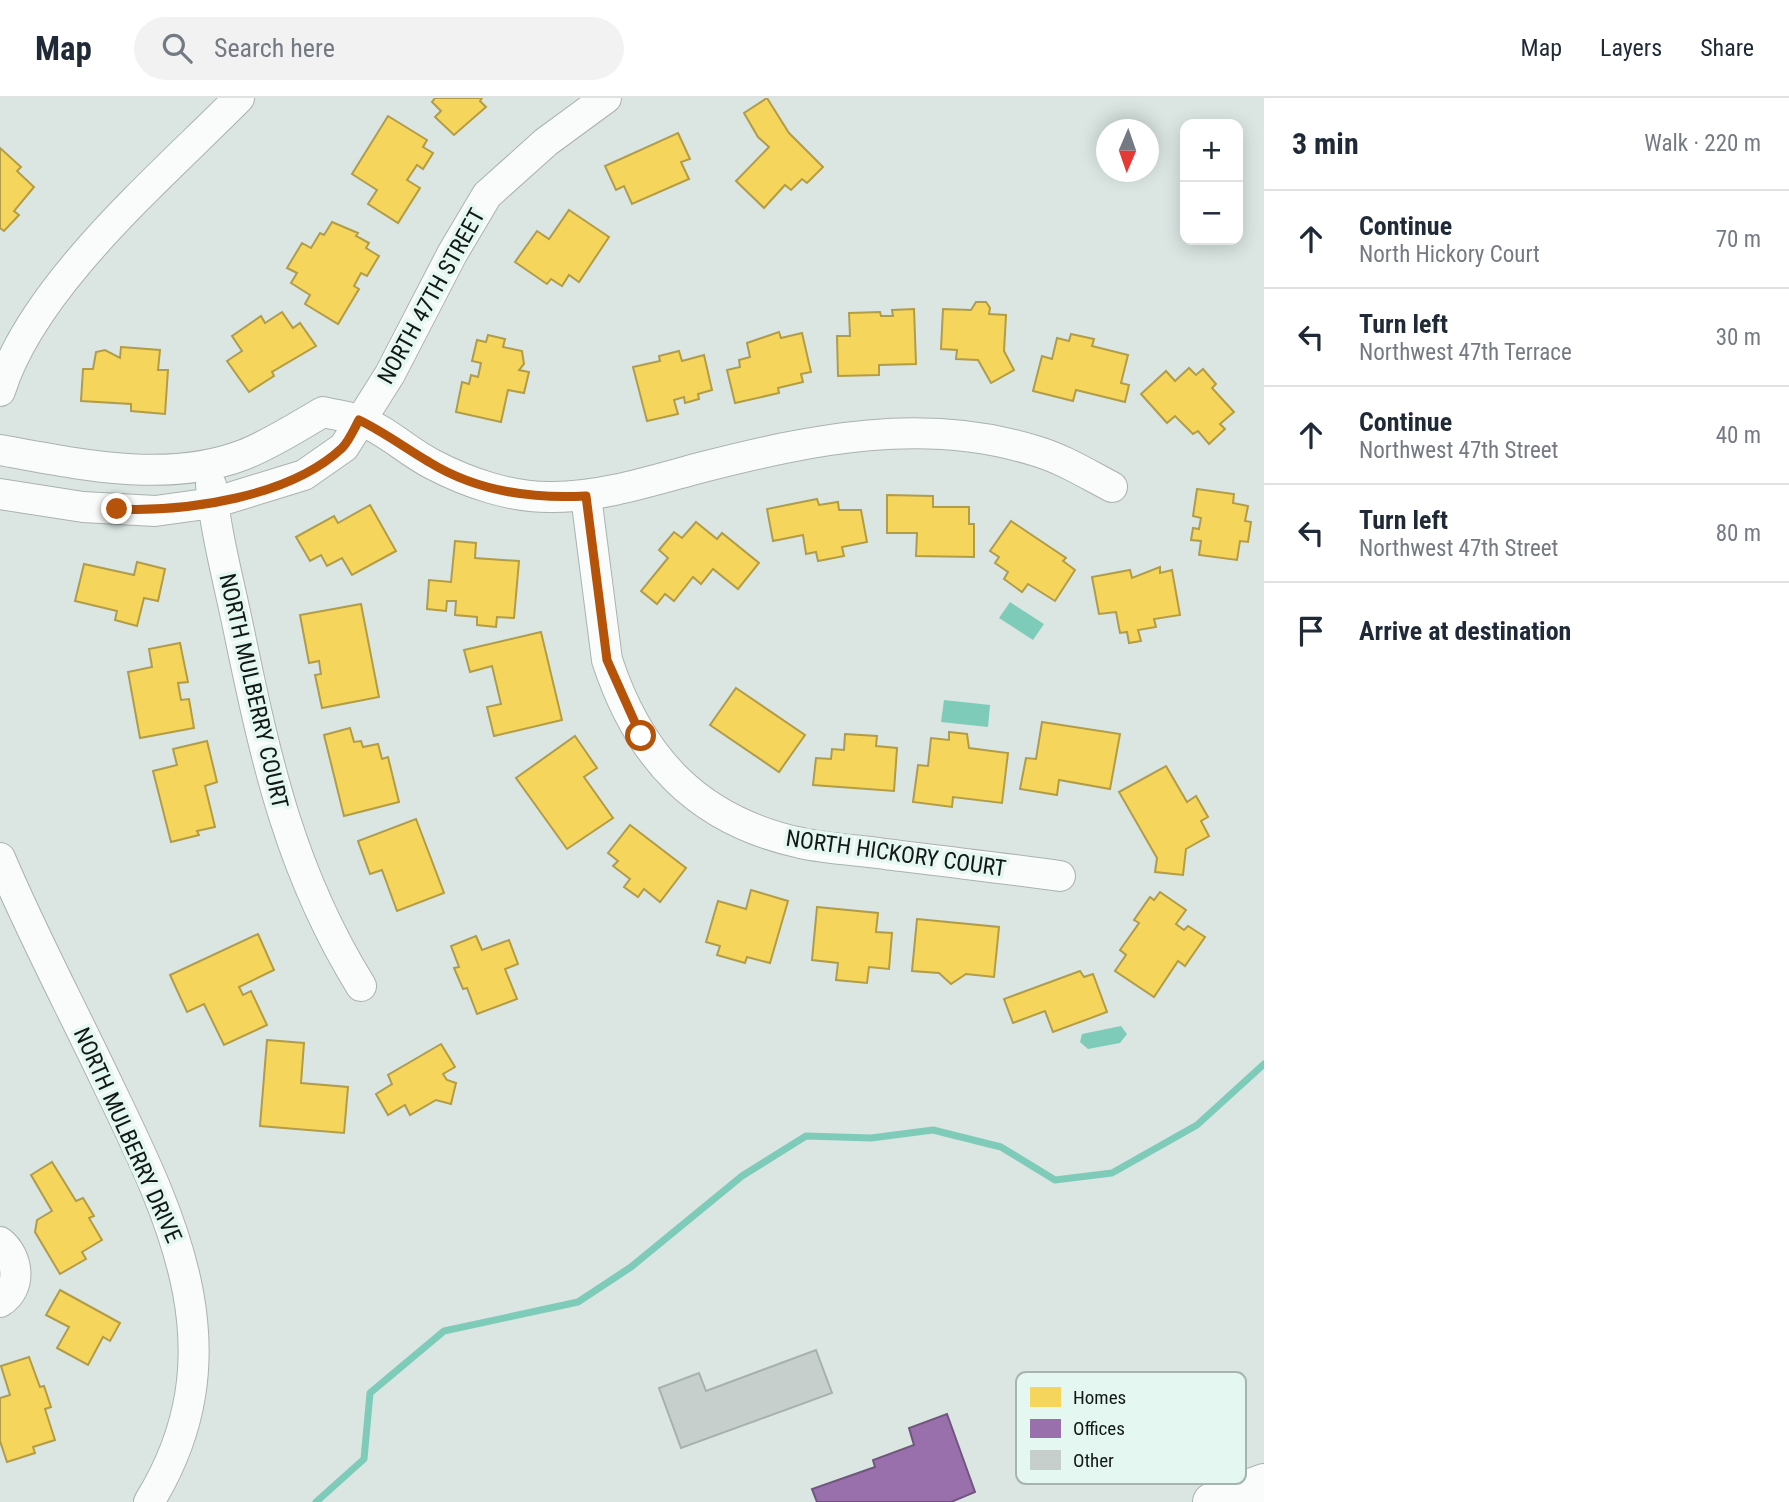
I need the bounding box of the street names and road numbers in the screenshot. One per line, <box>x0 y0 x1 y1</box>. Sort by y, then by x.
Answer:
street label: NORTH 47TH STREET <box>372 204 491 389</box>
street label: NORTH MULBERRY COURT <box>213 571 294 811</box>
street label: NORTH HICKORY COURT <box>784 825 1008 882</box>
street label: NORTH MULBERRY DRIVE <box>68 1023 187 1247</box>

